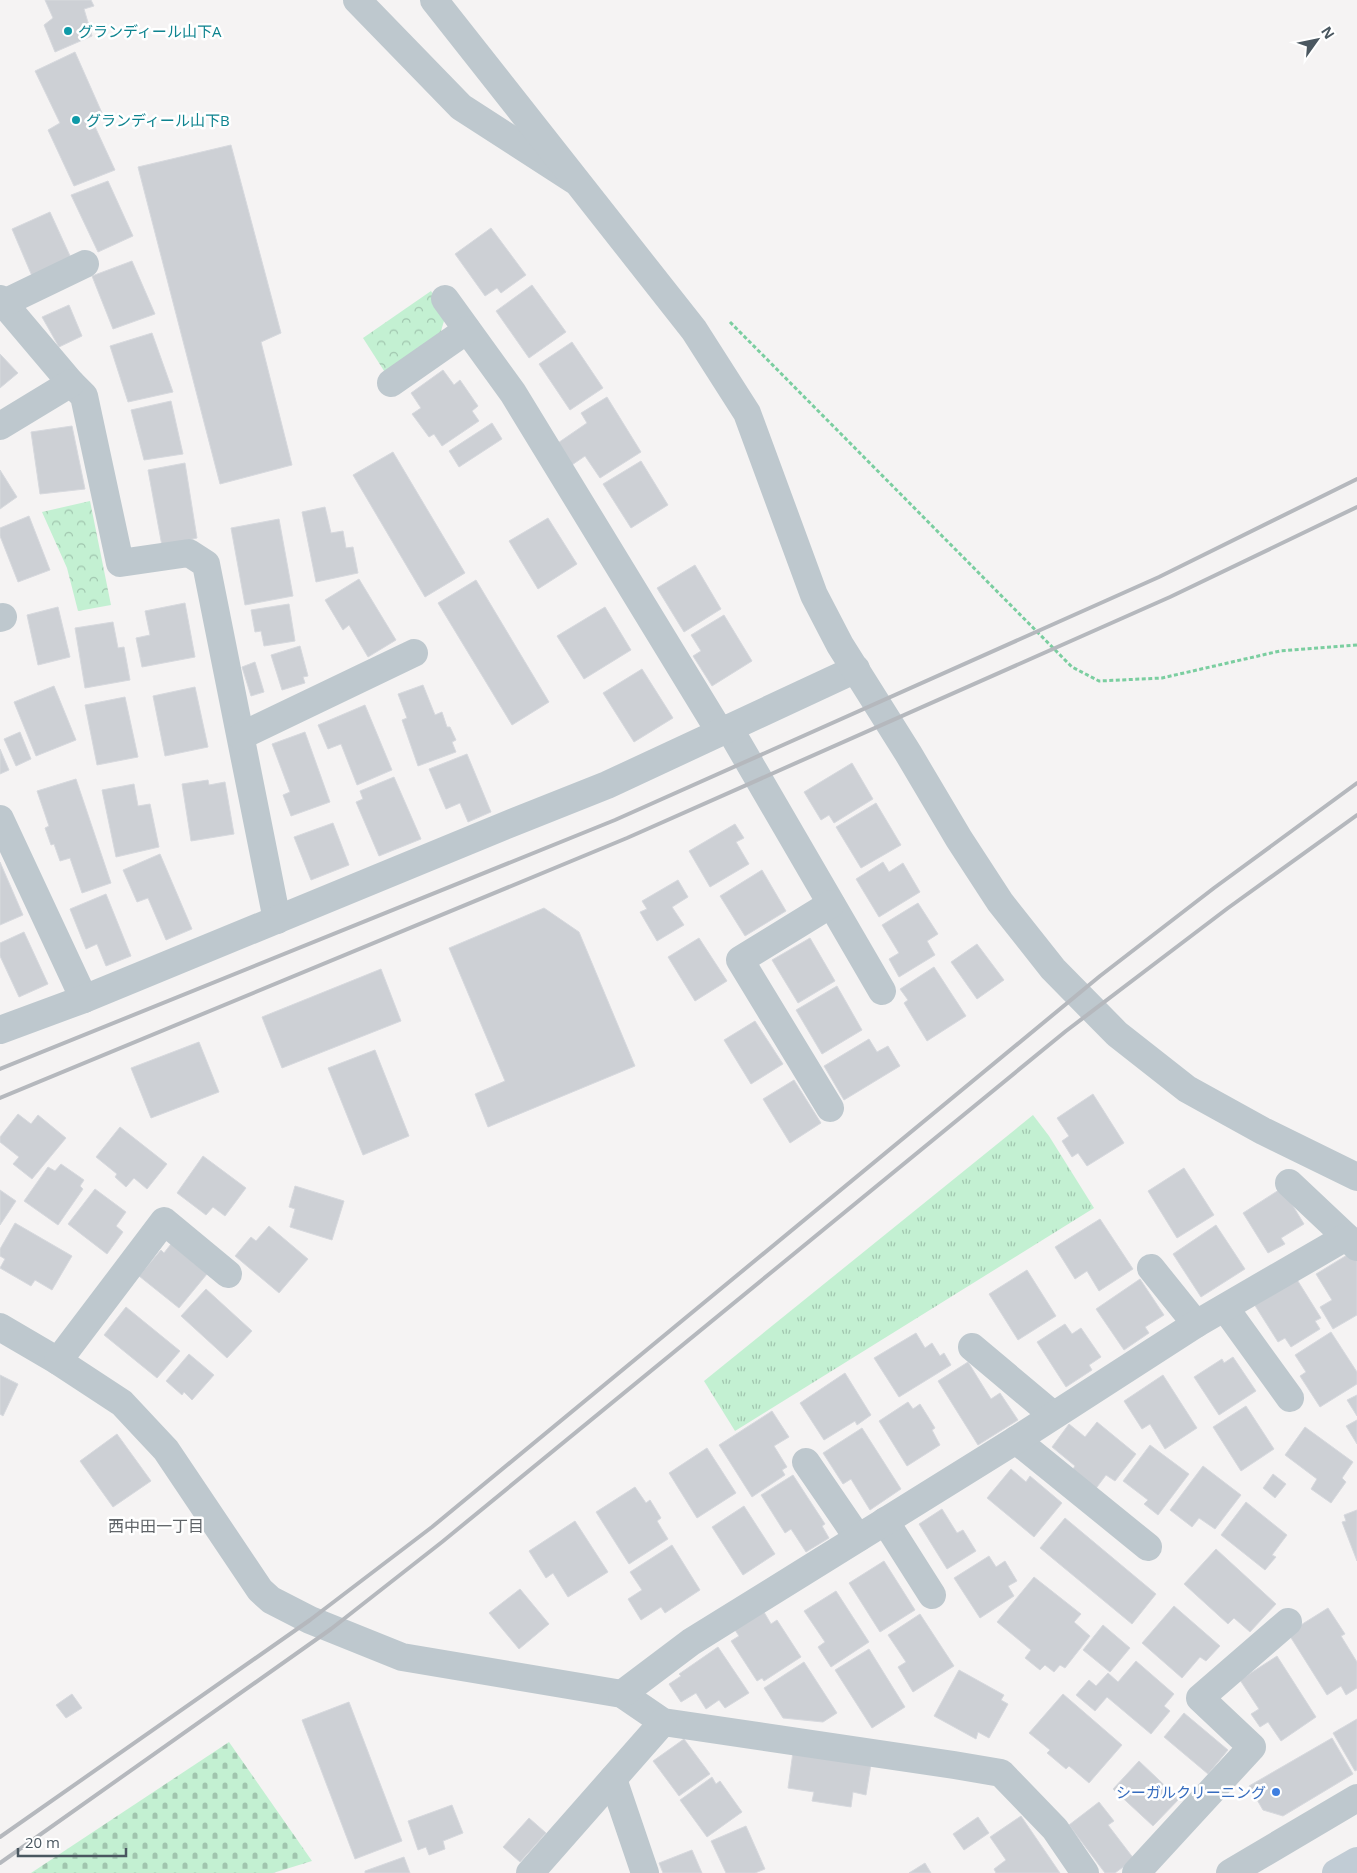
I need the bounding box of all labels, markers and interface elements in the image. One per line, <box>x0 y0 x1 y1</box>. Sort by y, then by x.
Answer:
north arrow <box>1292 15 1342 65</box>
place label: グランディール山下A <box>78 21 222 41</box>
text: N <box>1317 23 1339 43</box>
marker: グランディール山下A <box>62 25 74 37</box>
place label: グランディール山下B <box>86 110 230 130</box>
marker: グランディール山下B <box>70 114 82 126</box>
district label: 西中田一丁目 <box>108 1515 204 1537</box>
place label: シーガルクリーニング <box>1116 1782 1266 1802</box>
marker: シーガルクリーニング <box>1270 1786 1282 1798</box>
scale bar <box>18 1826 125 1858</box>
text: 20 m <box>25 1832 60 1852</box>

